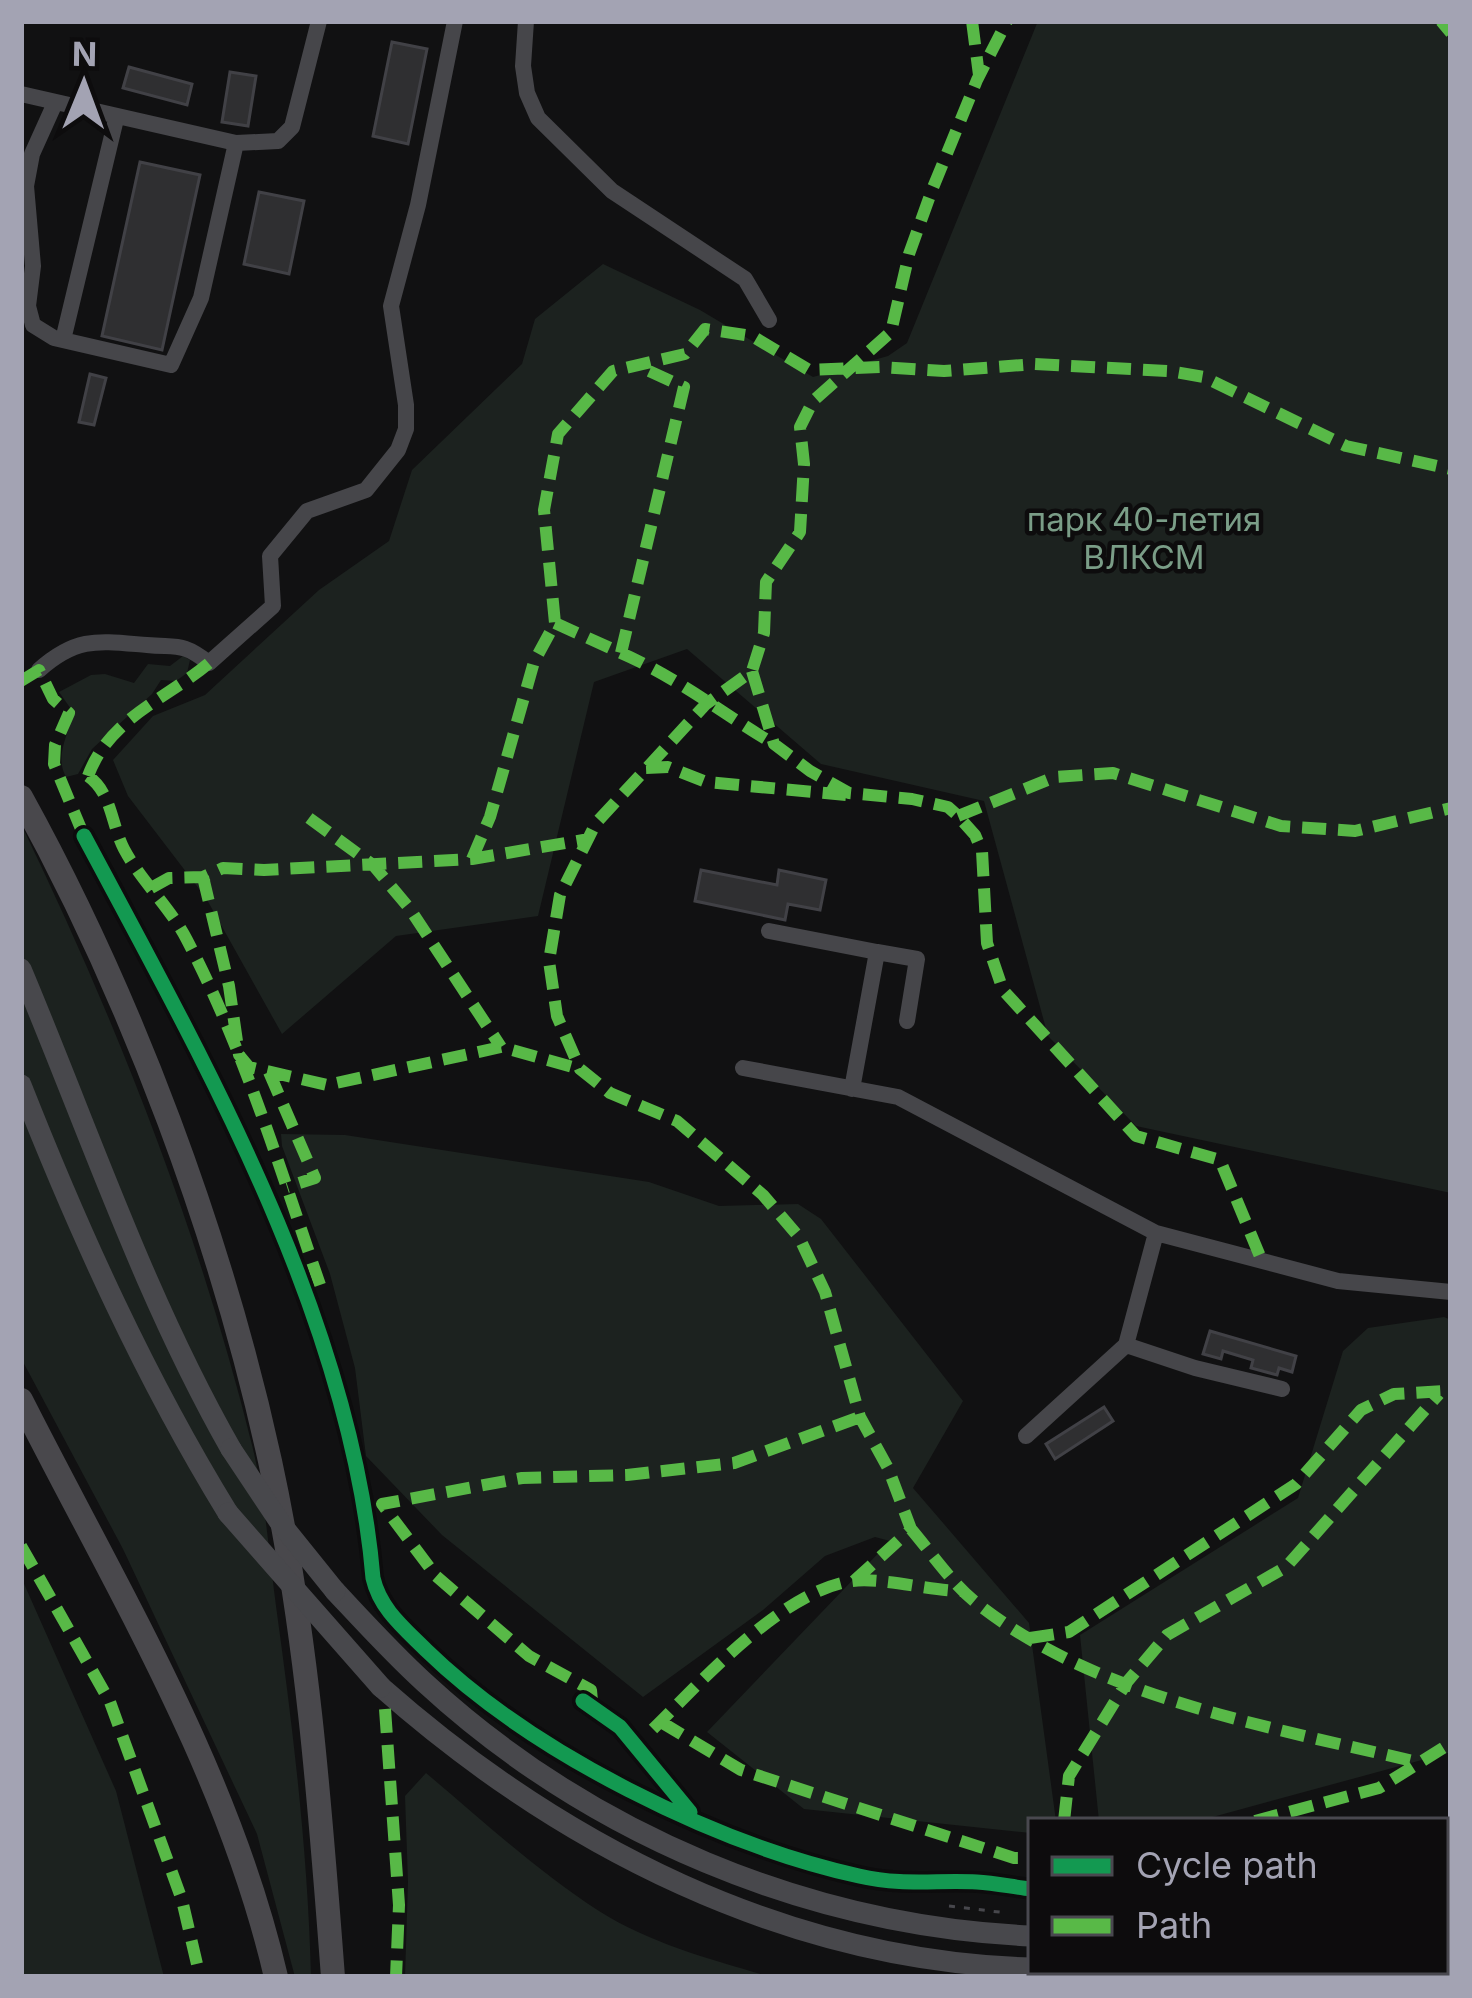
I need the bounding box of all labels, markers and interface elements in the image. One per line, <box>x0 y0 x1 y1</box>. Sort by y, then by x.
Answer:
north arrow <box>24 24 144 144</box>
text: N <box>72 34 97 74</box>
park label: парк 40-летия ВЛКСМ <box>1027 499 1261 577</box>
legend <box>1028 1818 1448 1974</box>
text: Cycle path <box>1136 1843 1318 1887</box>
text: Path <box>1136 1903 1212 1947</box>

